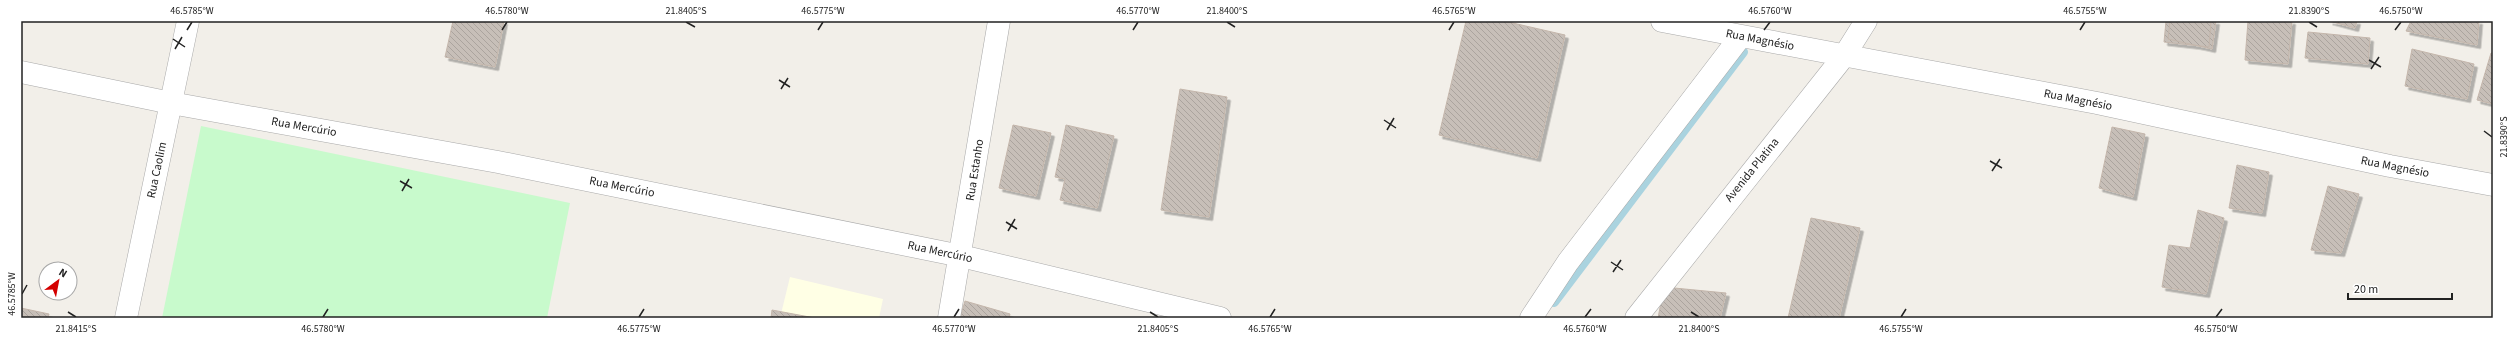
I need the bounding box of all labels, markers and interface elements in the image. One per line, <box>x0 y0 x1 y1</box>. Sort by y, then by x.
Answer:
text: 46.5785°W <box>170 4 214 18</box>
text: 46.5780°W <box>485 4 529 18</box>
text: 21.8405°S <box>666 4 706 18</box>
text: 46.5775°W <box>801 4 845 18</box>
text: 46.5770°W <box>1116 4 1160 18</box>
text: 21.8400°S <box>1207 4 1247 18</box>
text: 46.5765°W <box>1432 4 1476 18</box>
text: 46.5760°W <box>1748 4 1792 18</box>
text: 46.5755°W <box>2063 4 2107 18</box>
text: 21.8390°S <box>2289 4 2329 18</box>
text: 46.5750°W <box>2379 4 2423 18</box>
street label: Rua Magnésio <box>1724 25 1796 55</box>
street label: Rua Magnésio <box>2042 85 2114 115</box>
street label: Rua Mercúrio <box>270 113 338 141</box>
text: 21.8390°S <box>2497 117 2511 157</box>
street label: Avenida Platina <box>1721 134 1783 206</box>
street label: Rua Estanho <box>962 138 988 202</box>
street label: Rua Caolim <box>143 140 171 200</box>
street label: Rua Magnésio <box>2359 152 2431 182</box>
street label: Rua Mercúrio <box>588 172 656 202</box>
street label: Rua Mercúrio <box>906 237 974 267</box>
north arrow <box>38 261 78 301</box>
text: N <box>56 265 70 281</box>
text: 46.5785°W <box>5 272 19 316</box>
scale bar <box>2348 275 2452 301</box>
text: 20 m <box>2354 281 2378 298</box>
text: 21.8415°S <box>56 322 96 336</box>
text: 46.5780°W <box>301 322 345 336</box>
text: 46.5775°W <box>617 322 661 336</box>
text: 46.5770°W <box>932 322 976 336</box>
text: 21.8405°S <box>1138 322 1178 336</box>
text: 46.5765°W <box>1248 322 1292 336</box>
text: 46.5760°W <box>1563 322 1607 336</box>
text: 21.8400°S <box>1679 322 1719 336</box>
text: 46.5755°W <box>1879 322 1923 336</box>
text: 46.5750°W <box>2194 322 2238 336</box>

